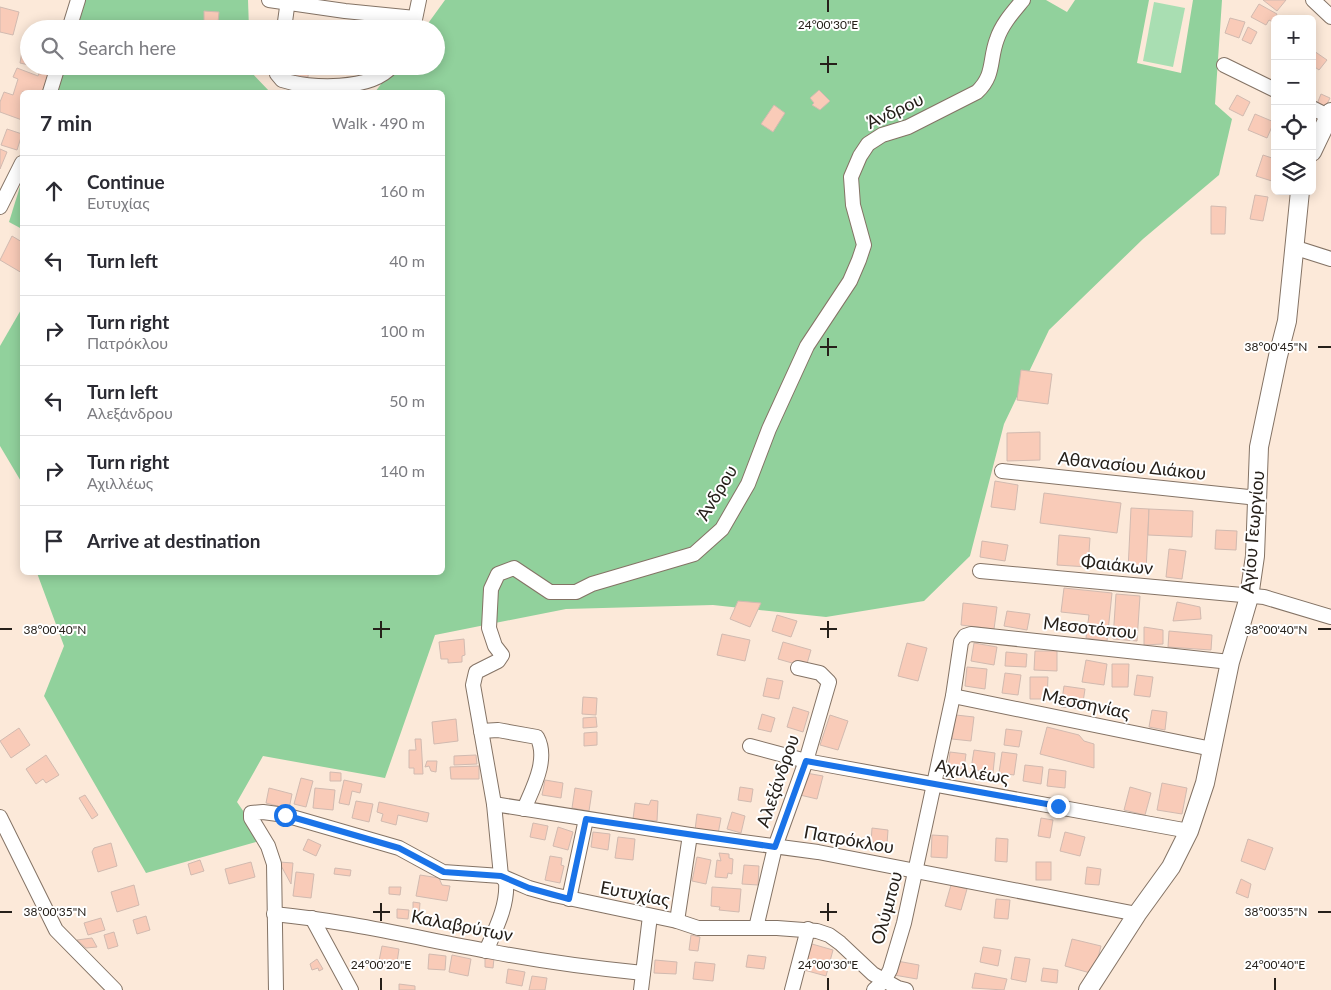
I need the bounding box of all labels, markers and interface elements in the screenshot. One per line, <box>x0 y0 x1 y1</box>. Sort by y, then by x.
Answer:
map controls <box>1271 15 1316 195</box>
button: + <box>1271 15 1316 60</box>
text: 24°00'30"E <box>798 17 858 32</box>
search box <box>20 20 445 75</box>
icon: search <box>38 34 66 62</box>
text: Search here <box>78 36 176 59</box>
button: − <box>1271 60 1316 105</box>
street label: Άνδρου <box>862 87 927 133</box>
button: locate <box>1271 105 1316 150</box>
text: 7 min <box>40 110 92 135</box>
text: Walk · 490 m <box>332 113 425 132</box>
button: layers <box>1271 150 1316 195</box>
text: Continue <box>87 170 165 193</box>
icon: ahead <box>40 177 68 205</box>
text: 160 m <box>380 181 425 200</box>
text: Ευτυχίας <box>87 193 150 212</box>
icon: left <box>40 247 68 275</box>
text: Turn left <box>87 249 158 272</box>
text: 40 m <box>389 251 425 270</box>
text: Turn right <box>87 310 169 333</box>
icon: right <box>40 317 68 345</box>
text: 100 m <box>380 321 425 340</box>
text: Πατρόκλου <box>87 333 168 352</box>
text: 38°00'45"N <box>1245 339 1307 354</box>
text: Turn left <box>87 380 158 403</box>
icon: left <box>40 387 68 415</box>
text: 50 m <box>389 391 425 410</box>
text: Αλεξάνδρου <box>87 403 173 422</box>
street label: Αθανασίου Διάκου <box>1057 446 1207 484</box>
text: Turn right <box>87 450 169 473</box>
icon: right <box>40 457 68 485</box>
text: 140 m <box>380 461 425 480</box>
street label: Άνδρου <box>691 461 741 524</box>
street label: Αγίου Γεωργίου <box>1236 469 1268 594</box>
text: Αχιλλέως <box>87 473 153 492</box>
icon: arrive <box>40 527 68 555</box>
text: Arrive at destination <box>87 529 260 552</box>
street label: Φαιάκων <box>1080 549 1154 579</box>
street label: Μεσοτόπου <box>1042 611 1138 643</box>
text: 38°00'40"N <box>24 622 86 637</box>
text: 38°00'40"N <box>1245 622 1307 637</box>
street label: Μεσσηνίας <box>1040 683 1133 723</box>
street label: Αλεξάνδρου <box>751 731 803 830</box>
street label: Αχιλλέως <box>934 754 1011 788</box>
route end <box>1047 795 1070 818</box>
route start <box>274 804 297 827</box>
street label: Πατρόκλου <box>802 820 896 858</box>
street label: Ολύμπου <box>866 869 906 947</box>
street label: Ευτυχίας <box>598 875 673 911</box>
text: 38°00'35"N <box>24 904 86 919</box>
street label: Καλαβρύτων <box>409 904 515 946</box>
text: 38°00'35"N <box>1245 904 1307 919</box>
text: 24°00'20"E <box>351 957 411 972</box>
text: 24°00'30"E <box>798 957 858 972</box>
text: 24°00'40"E <box>1245 957 1305 972</box>

